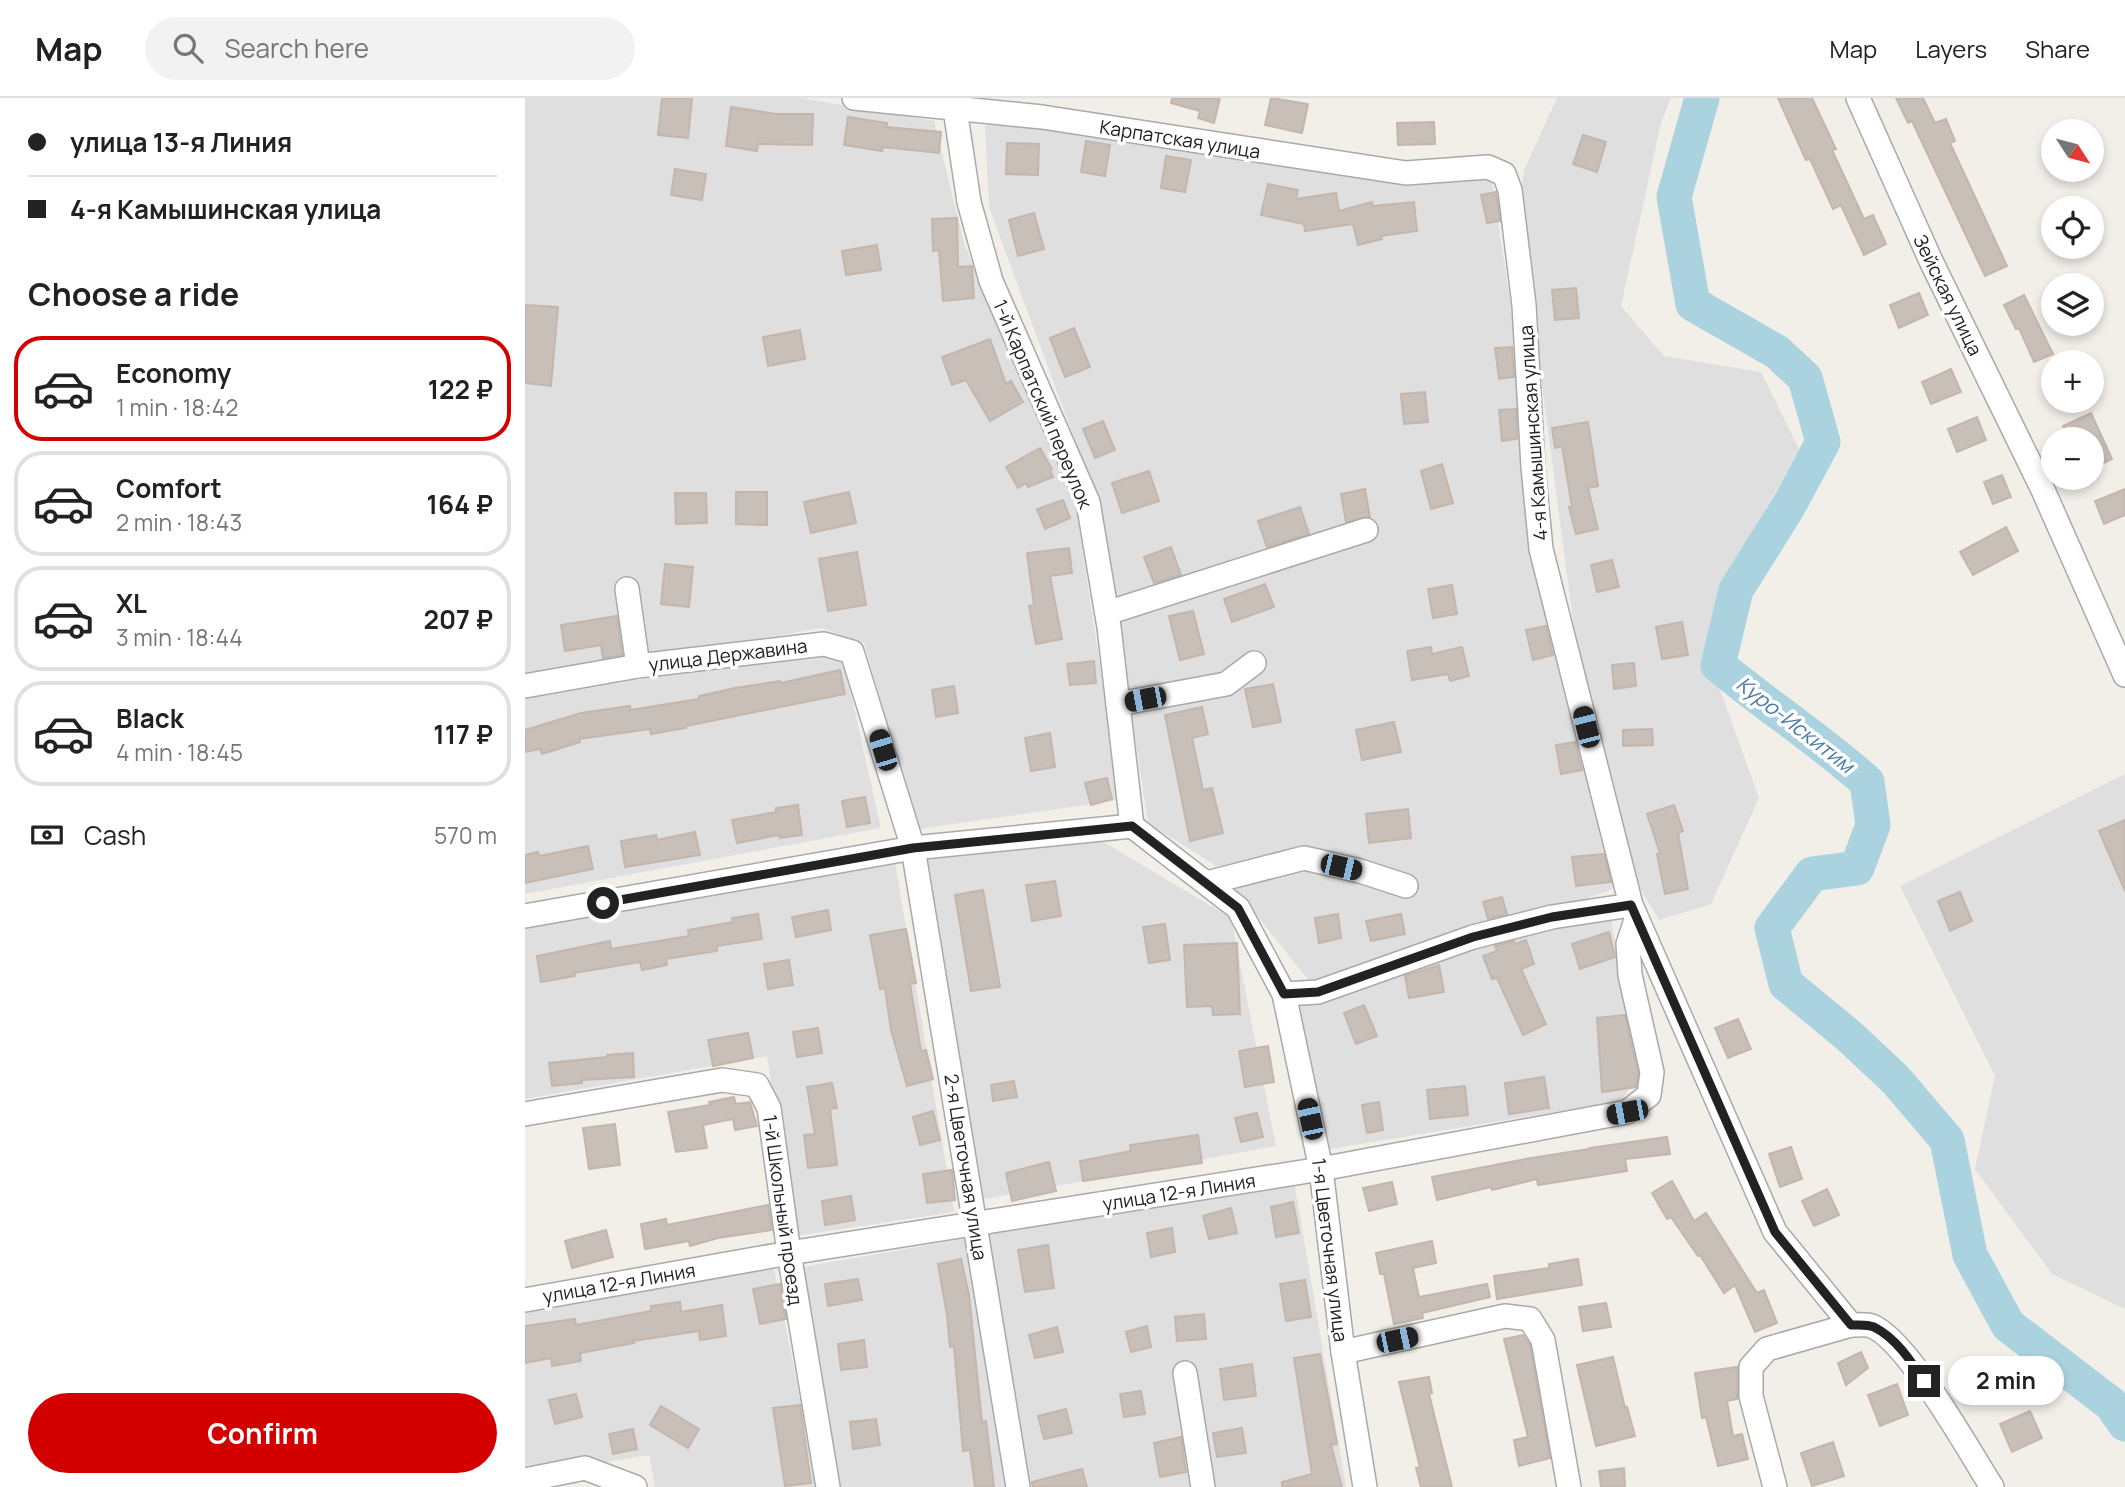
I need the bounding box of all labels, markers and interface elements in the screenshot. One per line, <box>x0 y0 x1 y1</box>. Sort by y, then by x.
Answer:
search box <box>145 17 635 80</box>
text: Map <box>35 26 103 71</box>
icon: search <box>169 29 207 67</box>
text: Search here <box>225 30 369 66</box>
text: Map <box>1830 32 1877 65</box>
text: Layers <box>1915 32 1987 65</box>
text: Share <box>2025 32 2090 65</box>
street label: Карпатская улица <box>1098 113 1262 165</box>
north arrow <box>2041 119 2103 182</box>
map controls <box>2041 119 2104 490</box>
text: улица 13-я Линия <box>70 124 292 160</box>
text: 4-я Камышинская улица <box>70 191 381 227</box>
button: locate <box>2041 196 2104 259</box>
street label: Зейская улица <box>1907 230 1989 360</box>
text: Choose a ride <box>28 272 239 316</box>
button: layers <box>2041 273 2104 336</box>
street label: 1-й Карпатский переулок <box>987 296 1099 513</box>
street label: 4-я Камышинская улица <box>1512 324 1554 542</box>
button: + <box>2041 350 2104 413</box>
text: Economy <box>116 355 231 391</box>
icon: car <box>32 357 95 420</box>
text: 122 ₽ <box>428 371 493 407</box>
text: 1 min · 18:42 <box>116 391 238 423</box>
button: − <box>2041 427 2104 490</box>
text: Comfort <box>116 470 222 506</box>
icon: car <box>32 472 95 535</box>
text: 164 ₽ <box>427 486 493 522</box>
text: 2 min · 18:43 <box>116 506 242 538</box>
text: XL <box>116 585 147 621</box>
icon: car <box>32 587 95 650</box>
text: 207 ₽ <box>424 601 493 637</box>
text: 3 min · 18:44 <box>116 621 243 653</box>
street label: улица Державина <box>647 632 809 678</box>
water label: Куро-Искитим <box>1731 670 1861 780</box>
car <box>1123 685 1168 713</box>
text: Black <box>116 700 184 736</box>
icon: car <box>32 702 95 765</box>
car <box>1571 704 1602 750</box>
text: 117 ₽ <box>433 716 493 752</box>
car <box>867 727 900 773</box>
text: 4 min · 18:45 <box>116 736 243 768</box>
icon: cash <box>28 816 66 854</box>
text: Cash <box>84 817 146 853</box>
text: 570 m <box>434 819 497 851</box>
car <box>1319 852 1364 882</box>
route start <box>587 887 619 919</box>
street label: 2-я Цветочная улица <box>938 1072 994 1262</box>
car <box>1296 1096 1325 1142</box>
car <box>1605 1098 1650 1126</box>
street label: 1-й Школьный проезд <box>757 1113 809 1307</box>
street label: 1-я Цветочная улица <box>1306 1156 1354 1344</box>
street label: улица 12-я Линия <box>1101 1167 1257 1217</box>
street label: улица 12-я Линия <box>541 1257 697 1309</box>
car <box>1375 1325 1420 1355</box>
callout: 2 min <box>1949 1356 2064 1406</box>
text: 2 min <box>1976 1364 2036 1396</box>
route end <box>1908 1365 1940 1397</box>
button: Confirm <box>28 1393 497 1473</box>

